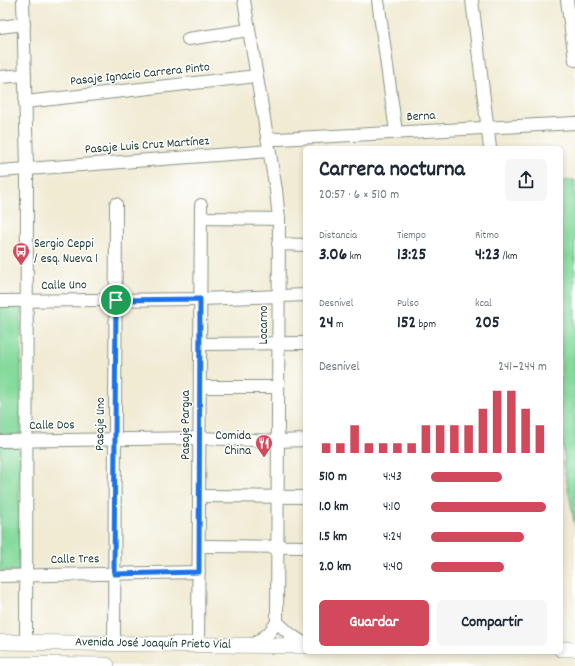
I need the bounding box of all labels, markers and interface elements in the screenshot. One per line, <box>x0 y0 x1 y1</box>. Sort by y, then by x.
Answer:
street label: Pasaje Ignacio Carrera Pinto <box>69 58 211 92</box>
street label: Berna <box>406 107 437 127</box>
street label: Pasaje Luis Cruz Martínez <box>84 132 210 160</box>
text: Carrera nocturna <box>319 155 465 186</box>
button: share <box>505 159 547 201</box>
text: 20:57 · 6 × 510 m <box>319 186 399 205</box>
text: Distancia <box>319 228 357 244</box>
text: Tiempo <box>397 228 426 244</box>
text: Ritmo <box>475 228 499 244</box>
place label: Sergio Ceppi / esq. Nueva 1 <box>34 235 98 269</box>
bus stop icon: Sergio Ceppi / esq. Nueva 1 <box>11 241 31 266</box>
text: 3.06 <box>319 244 347 268</box>
text: 13:25 <box>397 244 426 268</box>
text: 4:23 <box>475 244 500 268</box>
text: km <box>347 249 362 265</box>
text: /km <box>500 249 518 265</box>
street label: Calle Uno <box>41 276 87 296</box>
pin <box>99 283 133 317</box>
icon: arrive <box>105 289 127 311</box>
text: Desnivel <box>319 296 353 312</box>
text: Pulso <box>397 296 419 312</box>
text: kcal <box>475 296 492 312</box>
street label: Locarno <box>255 305 274 345</box>
text: 24 <box>319 312 333 336</box>
text: 152 <box>397 312 416 336</box>
text: 205 <box>475 312 500 336</box>
text: m <box>333 317 344 333</box>
text: bpm <box>416 317 436 333</box>
text: Desnivel <box>319 358 360 377</box>
text: 241–244 m <box>498 358 547 377</box>
street label: Pasaje Pargua <box>177 389 196 460</box>
street label: Pasaje Uno <box>91 397 111 451</box>
street label: Calle Dos <box>29 416 75 436</box>
place label: Comida China <box>215 427 252 461</box>
restaurant icon: Comida China <box>254 433 274 458</box>
text: 510 m <box>319 468 347 487</box>
text: 4:43 <box>383 468 402 487</box>
text: 1.0 km <box>319 498 348 517</box>
text: 4:10 <box>383 498 401 517</box>
text: 1.5 km <box>319 528 347 547</box>
text: 4:24 <box>383 528 402 547</box>
street label: Calle Tres <box>51 550 99 570</box>
text: 2.0 km <box>319 558 351 577</box>
text: 4:40 <box>383 558 403 577</box>
button: Guardar <box>319 600 429 646</box>
button: Compartir <box>437 600 547 646</box>
street label: Avenida José Joaquín Prieto Vial <box>75 633 231 655</box>

